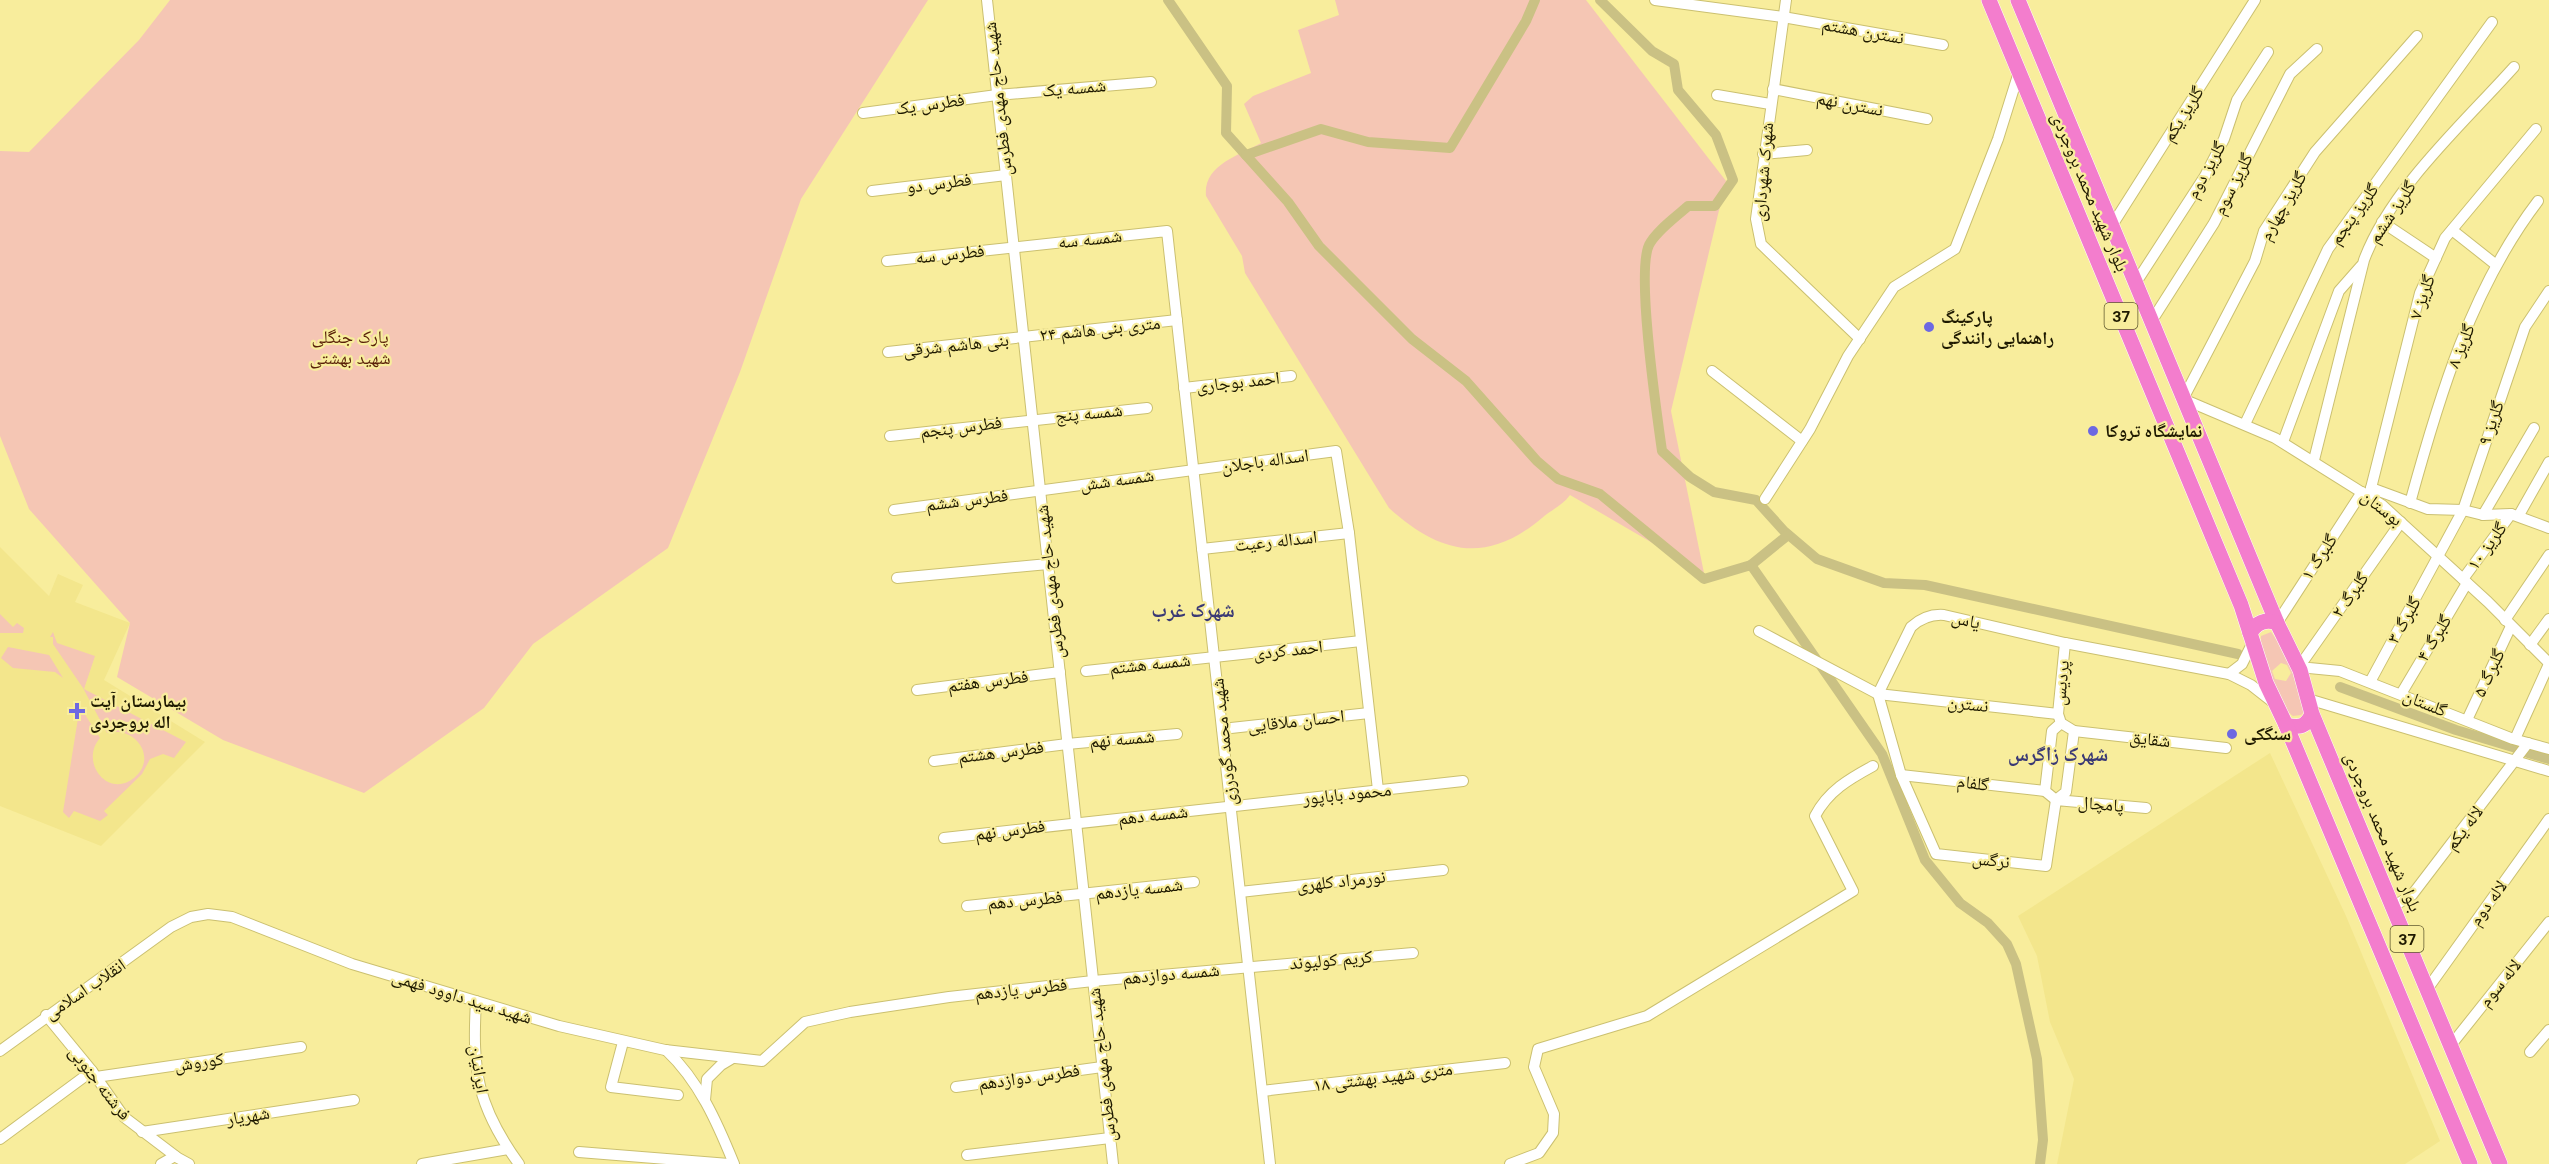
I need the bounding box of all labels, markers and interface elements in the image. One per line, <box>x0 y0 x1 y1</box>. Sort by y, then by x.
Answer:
street label: نسترن هشتم <box>1820 12 1906 50</box>
street label: شهید حاج مهدی فطرس <box>978 21 1018 177</box>
street label: شمسه یک <box>1041 73 1107 103</box>
street label: گلریز یکم <box>2157 81 2210 146</box>
street label: نسترن نهم <box>1815 86 1885 122</box>
street label: فطرس یک <box>894 87 966 121</box>
street label: بلوار شهید محمد بروجردی <box>2046 109 2135 276</box>
street label: شهرک شهرداری <box>1747 121 1779 223</box>
street label: گلریز دوم <box>2180 137 2232 203</box>
street label: گلریز سوم <box>2207 148 2259 219</box>
street label: فطرس دو <box>905 167 973 199</box>
street label: گلریز چهارم <box>2254 167 2313 245</box>
street label: گلریز ششم <box>2362 176 2422 248</box>
street label: گلریز پنجم <box>2324 178 2385 249</box>
street label: شمسه سه <box>1057 224 1123 254</box>
street label: فطرس سه <box>914 238 986 270</box>
street label: گلریز ۷ <box>2403 271 2441 322</box>
road number: 37 <box>2104 303 2138 329</box>
place label: پارکینگ راهنمایی رانندگی <box>1941 305 2054 350</box>
street label: ۲۴ متری بنی هاشم <box>1038 311 1162 347</box>
marker: پارکینگ راهنمایی رانندگی <box>1922 320 1936 334</box>
street label: گلریز ۸ <box>2441 320 2481 372</box>
park label: پارک جنگلی شهید بهشتی <box>309 325 391 370</box>
street label: بنی هاشم شرقی <box>902 328 1010 362</box>
street label: احمد بوجاری <box>1195 366 1281 398</box>
street label: گلریز ۹ <box>2472 397 2510 448</box>
street label: شمسه پنج <box>1054 398 1124 428</box>
street label: فطرس پنجم <box>919 410 1003 444</box>
place label: نمایشگاه تروکا <box>2105 419 2202 443</box>
marker: نمایشگاه تروکا <box>2086 424 2100 438</box>
street label: اسداله باجلان <box>1220 443 1310 479</box>
street label: شمسه شش <box>1079 463 1155 497</box>
street label: فطرس ششم <box>925 483 1009 517</box>
street label: بوستان <box>2356 484 2408 532</box>
street label: شهید حاج مهدی فطرس <box>1030 504 1070 660</box>
street label: گلریز ۱۰ <box>2462 517 2513 575</box>
street label: اسداله رعیت <box>1234 525 1318 557</box>
street label: گلبرگ ۱ <box>2295 529 2343 585</box>
street label: گلبرگ ۲ <box>2326 567 2375 622</box>
street label: گلبرگ ۳ <box>2381 592 2427 648</box>
district label: شهرک غرب <box>1151 597 1235 623</box>
street label: یاس <box>1949 605 1983 635</box>
street label: گلبرگ ۴ <box>2411 610 2458 666</box>
street label: احمد کردی <box>1252 634 1324 666</box>
street label: گلبرگ ۵ <box>2467 645 2511 701</box>
street label: شمسه هشتم <box>1108 648 1192 680</box>
street label: پردیس <box>2047 659 2075 707</box>
street label: فطرس هفتم <box>946 664 1030 698</box>
street label: شهید محمد گودرزی <box>1205 677 1243 807</box>
street label: گلستان <box>2399 683 2451 723</box>
place label: بیمارستان آیت اله بروجردی <box>90 689 186 734</box>
street label: نسترن <box>1946 690 1990 718</box>
marker: بیمارستان آیت اله بروجردی <box>68 702 86 720</box>
street label: احسان ملاقایی <box>1246 704 1346 738</box>
place label: سنگکی <box>2244 722 2291 746</box>
street label: شمسه نهم <box>1088 724 1156 754</box>
street label: شقایق <box>2128 725 2172 753</box>
marker: سنگکی <box>2225 727 2239 741</box>
street label: فطرس هشتم <box>957 735 1045 769</box>
district label: شهرک زاگرس <box>2008 741 2108 767</box>
street label: بلوار شهید محمد بروجردی <box>2339 749 2428 916</box>
street label: گلفام <box>1956 769 1991 797</box>
street label: محمود باباپور <box>1301 777 1392 811</box>
street label: پامچال <box>2077 790 2125 818</box>
street label: شمسه دهم <box>1117 799 1189 831</box>
street label: لاله یکم <box>2439 801 2489 855</box>
street label: فطرس نهم <box>974 814 1046 846</box>
street label: نرگس <box>1971 846 2011 874</box>
street label: نورمراد کلهری <box>1295 864 1387 898</box>
street label: شمسه یازدهم <box>1094 872 1184 906</box>
street label: لاله دوم <box>2463 875 2513 931</box>
street label: فطرس دهم <box>986 885 1064 915</box>
road number: 37 <box>2390 926 2424 952</box>
street label: کریم کولیوند <box>1288 944 1374 976</box>
street label: انقلاب اسلامی <box>40 953 130 1025</box>
street label: لاله سوم <box>2473 954 2527 1012</box>
street label: شمسه دوازدهم <box>1121 958 1221 990</box>
street label: شهید سید داوود فهمی <box>389 964 535 1030</box>
street label: فطرس یازدهم <box>974 972 1068 1006</box>
street label: شهید حاج مهدی فطرس <box>1082 987 1122 1143</box>
street label: فرشته جنوبی <box>63 1041 137 1125</box>
street label: ایرانیان <box>463 1043 495 1095</box>
street label: کوروش <box>173 1047 226 1077</box>
street label: ۱۸ متری شهید بهشتی <box>1312 1057 1454 1097</box>
street label: فطرس دوازدهم <box>977 1058 1081 1096</box>
street label: شهریار <box>224 1101 271 1131</box>

